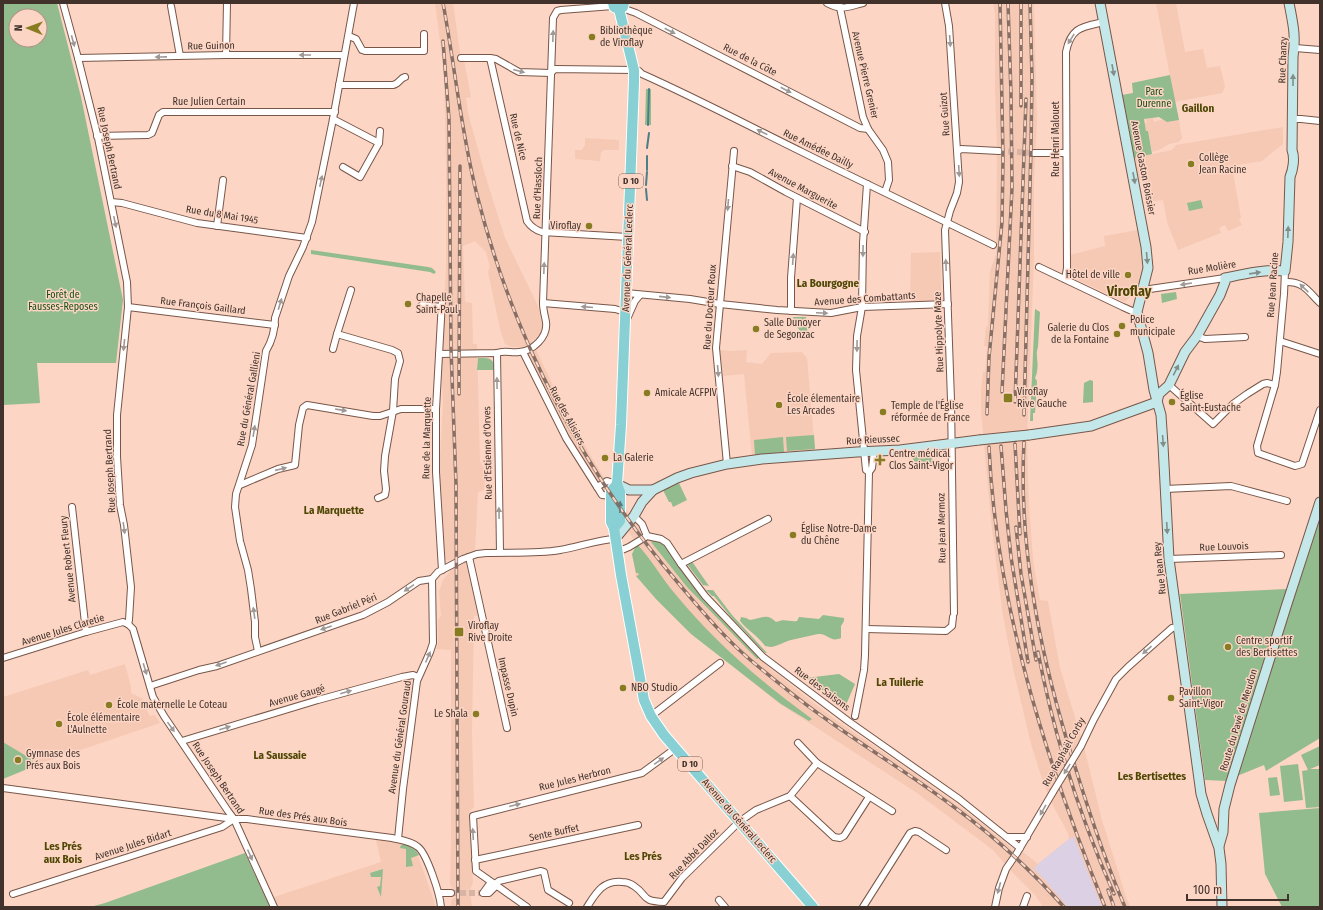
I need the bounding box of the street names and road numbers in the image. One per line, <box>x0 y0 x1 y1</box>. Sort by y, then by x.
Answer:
street label: Avenue Pierre Grenier <box>849 30 881 120</box>
street label: Rue Chanzy <box>1276 36 1290 84</box>
street label: Rue Guinon <box>187 40 235 52</box>
street label: Rue de la Côte <box>721 41 779 79</box>
street label: Rue Guizot <box>937 91 953 136</box>
street label: Rue Julien Certain <box>173 96 245 108</box>
street label: Rue Henri Malouet <box>1050 100 1062 177</box>
street label: Rue Joseph Bertrand <box>94 106 124 190</box>
street label: Rue de Nice <box>507 112 529 162</box>
street label: Avenue Gaston Boissier <box>1128 120 1158 217</box>
street label: Rue Amédée Dailly <box>781 127 855 171</box>
street label: Rue d'Hassloch <box>531 157 545 219</box>
street label: Avenue Marguerite <box>766 166 840 212</box>
road number: D 10 <box>619 174 643 188</box>
street label: Rue du 8 Mai 1945 <box>185 203 259 227</box>
street label: Avenue du Général Leclerc <box>620 203 636 312</box>
street label: Rue Jean Racine <box>1265 252 1281 318</box>
street label: Rue Molière <box>1187 258 1237 278</box>
street label: Rue du Docteur Roux <box>701 263 719 350</box>
street label: Avenue des Combattants <box>814 289 916 309</box>
street label: Rue Hippolyte Maze <box>932 291 946 373</box>
street label: Rue François Gaillard <box>160 295 246 317</box>
street label: Rue du Général Gallieni <box>235 351 263 447</box>
street label: Rue des Alisiers <box>547 385 587 447</box>
street label: Rue de la Marquette <box>420 397 434 479</box>
street label: Rue d'Estienne d'Orves <box>481 406 495 500</box>
street label: Rue Joseph Bertrand <box>102 429 118 513</box>
street label: Rue Rieussec <box>846 433 901 447</box>
street label: Rue Jean Mermoz <box>935 493 949 563</box>
street label: Avenue Robert Fleury <box>57 514 79 603</box>
street label: Rue Louvois <box>1199 540 1249 554</box>
street label: Rue Jean Rey <box>1151 541 1169 595</box>
street label: Rue Gabriel Péri <box>313 591 379 627</box>
street label: Avenue Jules Claretie <box>20 612 106 648</box>
street label: Impasse Dupin <box>495 656 521 718</box>
street label: Rue des Saisons <box>792 664 852 714</box>
street label: Route du Pavé de Meudon <box>1218 668 1260 772</box>
street label: Avenue du Général Gouraud <box>386 680 414 794</box>
street label: Avenue Gaugé <box>268 682 326 710</box>
street label: Rue Raphaël Corby <box>1040 715 1088 789</box>
street label: Rue Joseph Bertrand <box>190 740 246 816</box>
road number: D 10 <box>678 757 702 771</box>
street label: Rue Jules Herbron <box>538 764 612 794</box>
street label: Avenue du Général Leclerc <box>699 776 779 866</box>
street label: Rue des Prés aux Bois <box>258 805 348 829</box>
street label: Sente Buffet <box>528 822 581 844</box>
street label: Rue Abbé Dalloz <box>667 826 721 882</box>
street label: Avenue Jules Bidart <box>93 827 173 863</box>

